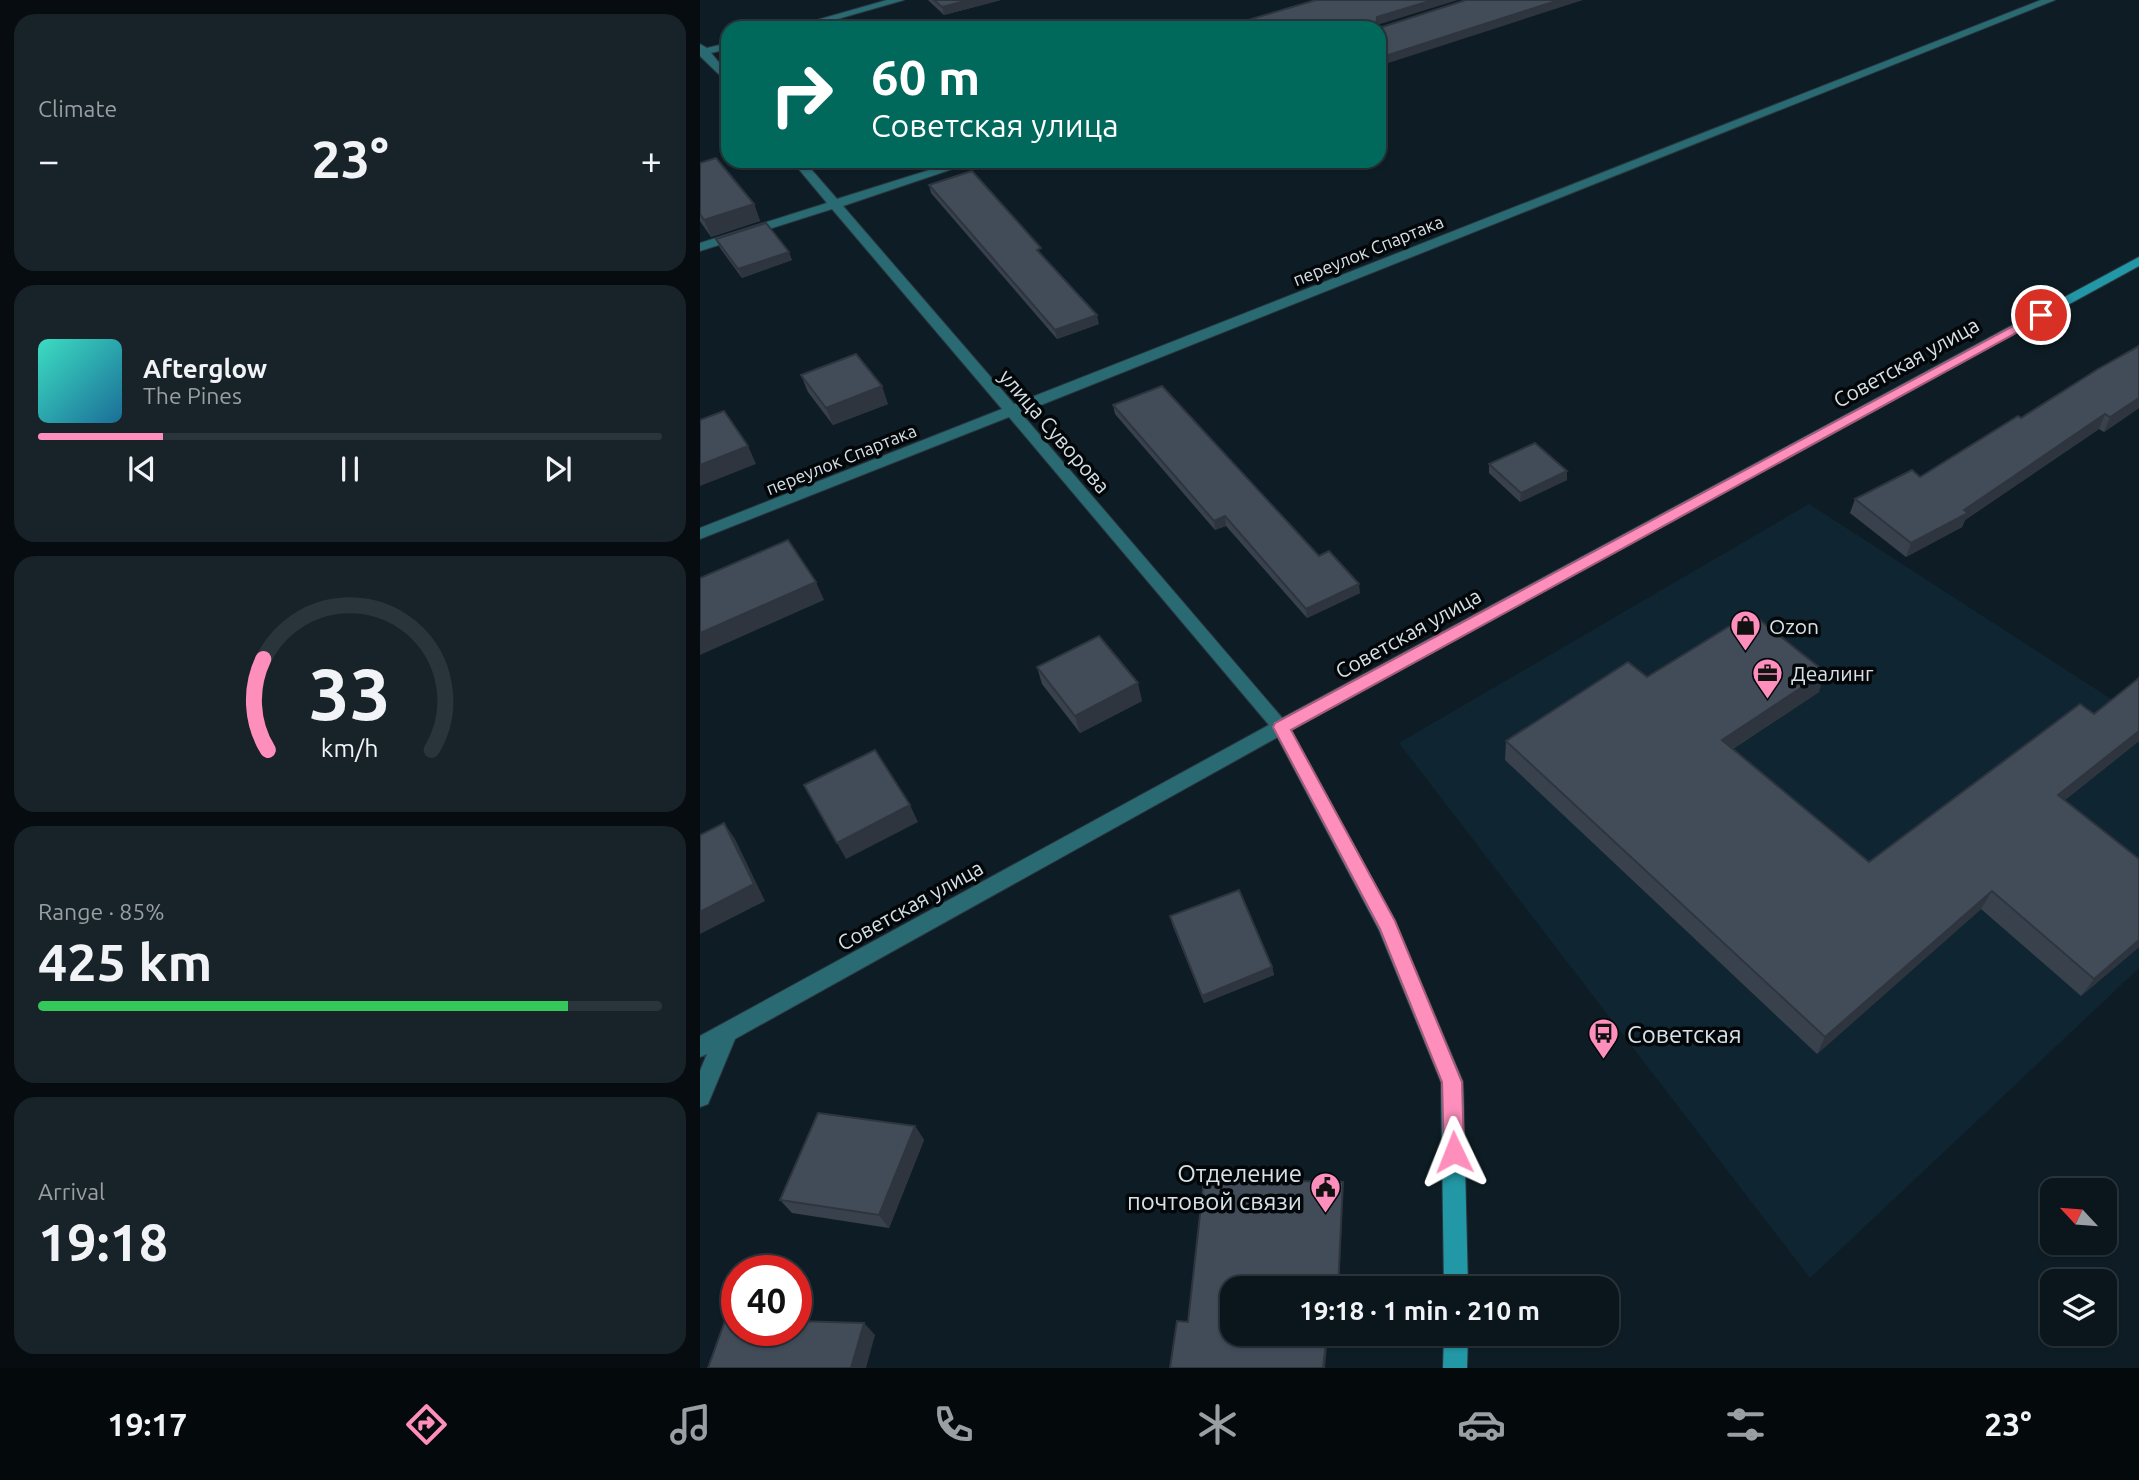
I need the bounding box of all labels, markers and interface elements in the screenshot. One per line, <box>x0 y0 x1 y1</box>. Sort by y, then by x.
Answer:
icon: right <box>756 49 847 140</box>
text: 60 m <box>871 49 980 104</box>
text: Climate <box>38 96 117 121</box>
text: Советская улица <box>871 107 1119 143</box>
text: 23° <box>311 130 389 188</box>
text: − <box>38 139 59 181</box>
text: + <box>641 139 662 181</box>
street label: переулок Спартака <box>1290 211 1446 289</box>
pin <box>2011 285 2071 345</box>
icon: arrive <box>2022 296 2060 334</box>
street label: Советская улица <box>1829 312 1983 412</box>
text: Afterglow <box>143 354 267 383</box>
street label: улица Суворова <box>995 364 1115 498</box>
text: The Pines <box>143 383 242 408</box>
street label: переулок Спартака <box>763 420 919 498</box>
icon: previous <box>123 450 161 488</box>
icon: pause <box>331 450 369 488</box>
icon: next <box>539 450 577 488</box>
street label: Советская улица <box>1331 583 1485 683</box>
shop icon: Ozon <box>1729 609 1763 653</box>
place label: Ozon <box>1769 614 1819 638</box>
text: 33 <box>309 652 391 734</box>
office icon: Деалинг <box>1751 656 1785 700</box>
place label: Деалинг <box>1791 661 1874 685</box>
text: km/h <box>321 734 379 762</box>
street label: Советская улица <box>833 855 987 955</box>
text: Range · 85% <box>38 899 165 924</box>
text: 425 km <box>38 933 212 991</box>
bus stop icon: Советская <box>1587 1017 1621 1061</box>
place label: Советская <box>1627 1021 1742 1048</box>
position arrow <box>1417 1115 1491 1189</box>
place label: Отделение почтовой связи <box>1127 1160 1302 1215</box>
public building icon: Отделение почтовой связи <box>1308 1170 1342 1214</box>
north arrow <box>2040 1178 2118 1255</box>
map controls <box>2040 1178 2117 1346</box>
text: Arrival <box>38 1179 105 1204</box>
text: 19:18 <box>38 1213 168 1271</box>
speed limit sign: 40 <box>721 1255 812 1346</box>
button: layers <box>2040 1269 2117 1346</box>
text: 19:18 · 1 min · 210 m <box>1299 1296 1540 1325</box>
icon: directions <box>402 1400 451 1449</box>
icon: music <box>666 1400 715 1449</box>
icon: phone <box>929 1400 978 1449</box>
icon: climate <box>1193 1400 1242 1449</box>
icon: car <box>1457 1400 1506 1449</box>
icon: filters <box>1721 1400 1770 1449</box>
text: 19:17 <box>107 1406 187 1442</box>
text: 23° <box>1984 1406 2032 1442</box>

